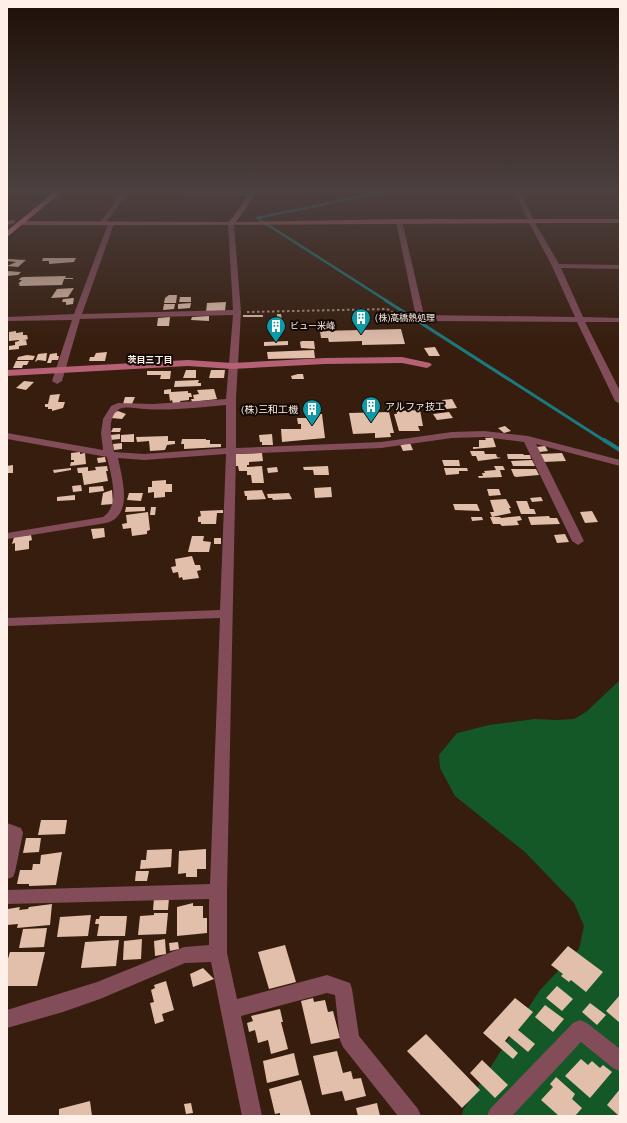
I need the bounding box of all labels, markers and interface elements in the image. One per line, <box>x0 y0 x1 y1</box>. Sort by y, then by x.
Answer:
building icon: (株)高橋熱処理 <box>350 307 372 335</box>
place label: (株)高橋熱処理 <box>375 312 435 323</box>
building icon: ビュー米峰 <box>265 315 287 343</box>
place label: ビュー米峰 <box>290 320 335 331</box>
district label: 茨目三丁目 <box>127 355 173 365</box>
building icon: アルファ技工 <box>360 395 382 423</box>
building icon: (株)三和工機 <box>301 398 323 426</box>
place label: アルファ技工 <box>385 401 445 412</box>
place label: (株)三和工機 <box>241 404 298 415</box>

